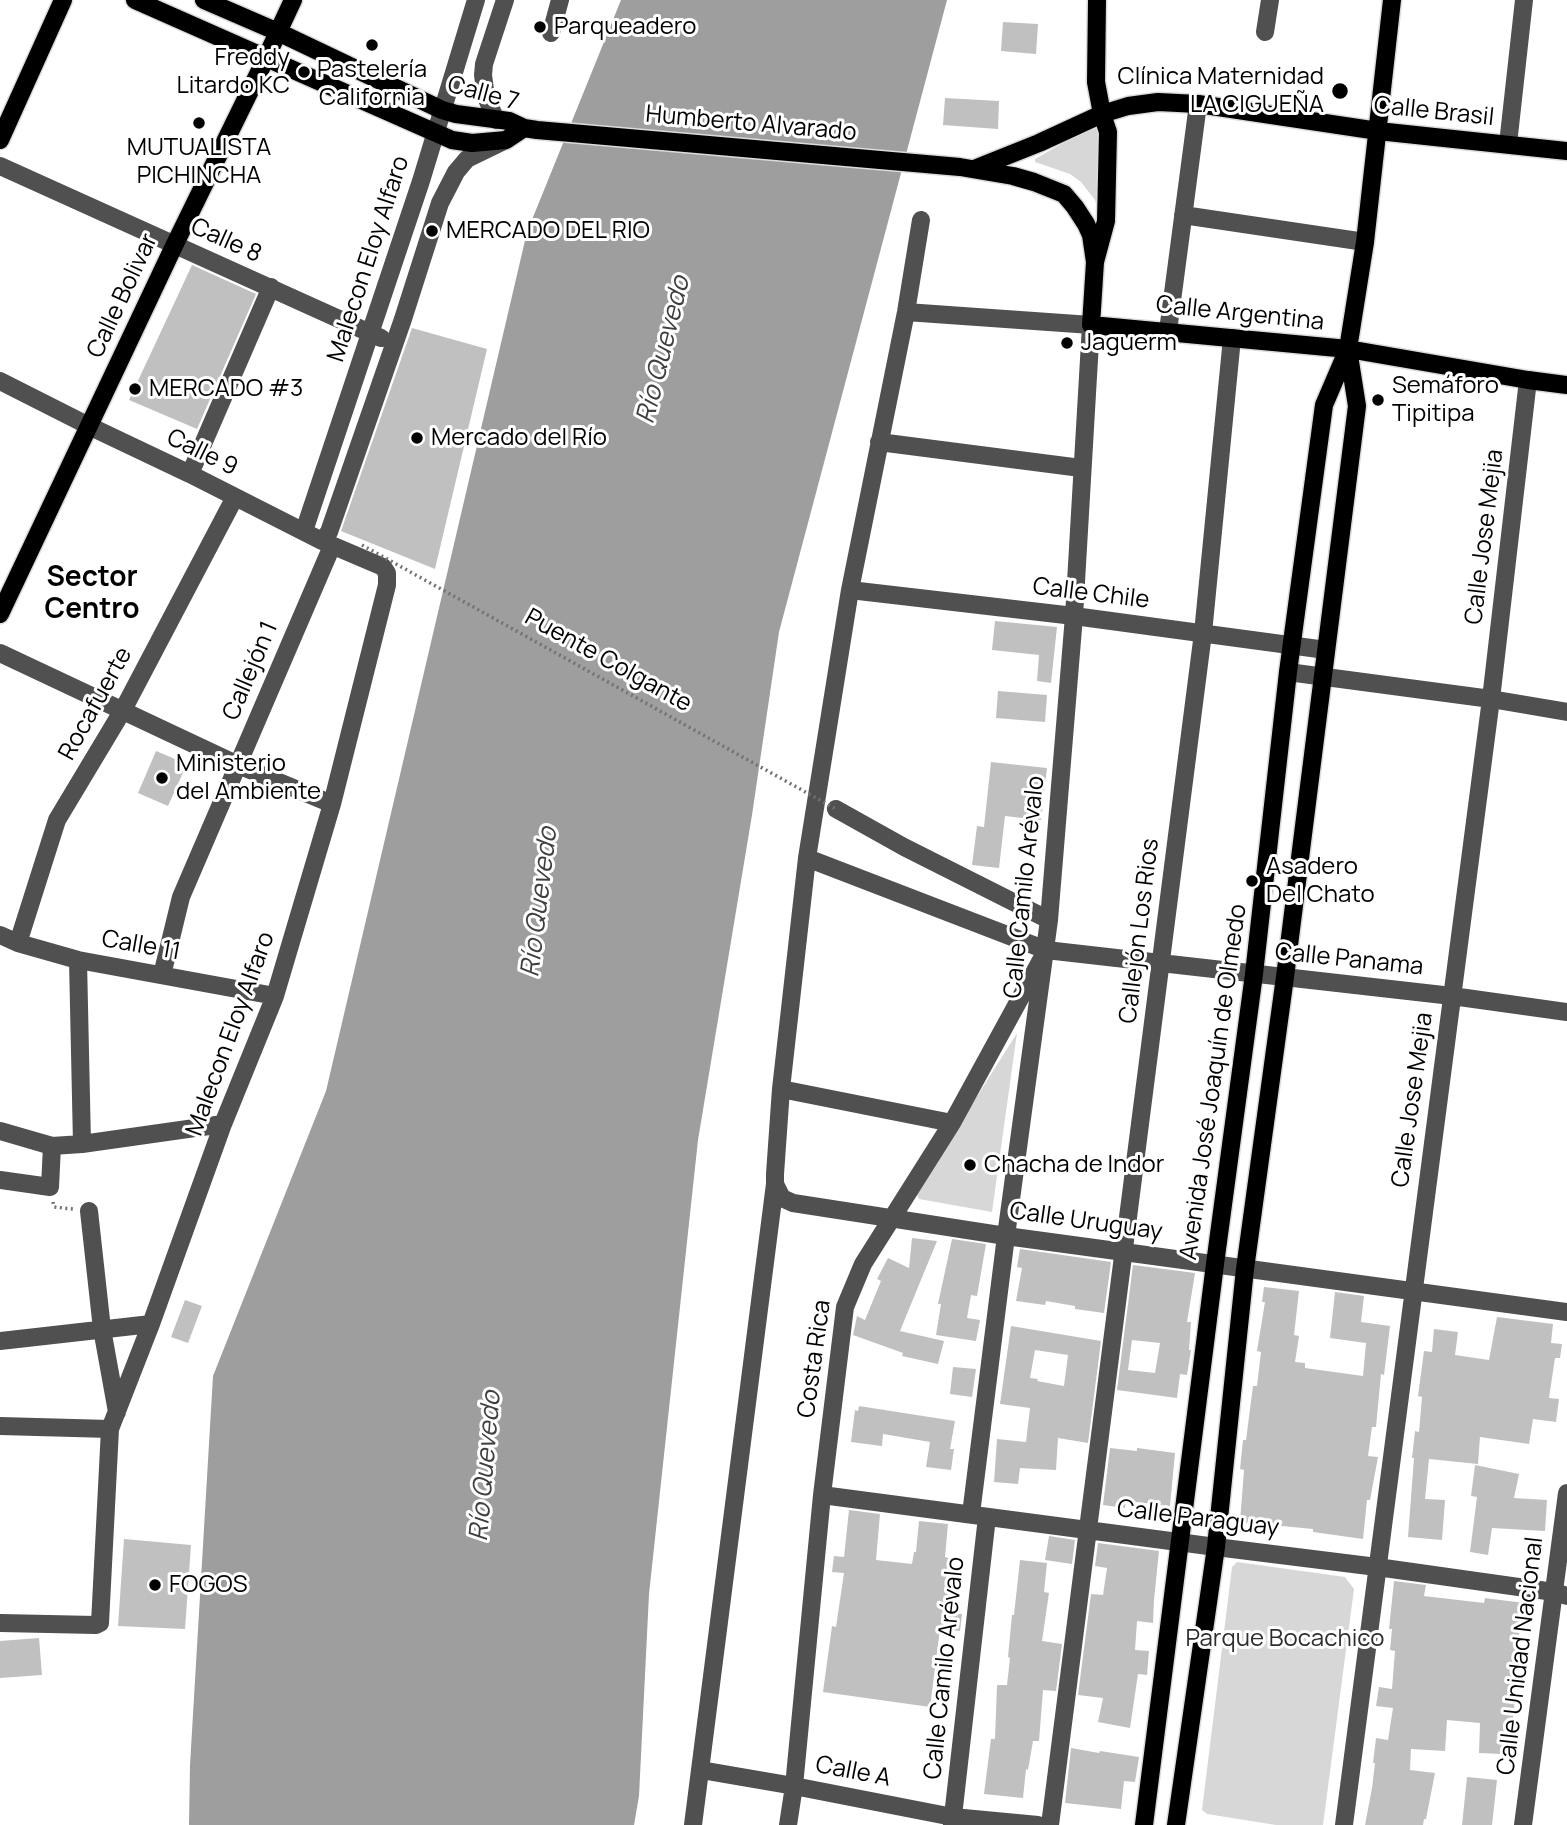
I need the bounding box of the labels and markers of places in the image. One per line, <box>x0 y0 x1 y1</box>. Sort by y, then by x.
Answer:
place label: Parqueadero <box>554 13 696 41</box>
marker: Parqueadero <box>532 19 548 35</box>
marker: Pastelería California <box>364 37 380 53</box>
place label: Freddy Litardo KC <box>176 44 290 100</box>
place label: Pastelería California <box>317 56 427 112</box>
place label: Clínica Maternidad LA CIGUEÑA <box>1117 63 1324 119</box>
marker: Freddy Litardo KC <box>296 64 312 80</box>
marker: Clínica Maternidad LA CIGUEÑA <box>1330 81 1350 101</box>
marker: MUTUALISTA PICHINCHA <box>191 115 207 131</box>
place label: MUTUALISTA PICHINCHA <box>127 134 271 190</box>
place label: MERCADO DEL RIO <box>446 217 650 245</box>
marker: MERCADO DEL RIO <box>424 223 440 239</box>
place label: Jaguerm <box>1081 329 1177 357</box>
marker: Jaguerm <box>1059 335 1075 351</box>
place label: Semáforo Tipitipa <box>1392 372 1499 428</box>
place label: MERCADO #3 <box>149 375 303 403</box>
marker: MERCADO #3 <box>127 381 143 397</box>
marker: Semáforo Tipitipa <box>1370 392 1386 408</box>
place label: Mercado del Río <box>431 424 607 452</box>
marker: Mercado del Río <box>409 430 425 446</box>
place label: Ministerio del Ambiente <box>176 750 321 806</box>
marker: Ministerio del Ambiente <box>154 770 170 786</box>
place label: Asadero Del Chato <box>1266 853 1375 909</box>
marker: Asadero Del Chato <box>1244 873 1260 889</box>
place label: Chacha de Indor <box>984 1151 1164 1179</box>
marker: Chacha de Indor <box>962 1157 978 1173</box>
place label: FOGOS <box>169 1571 248 1599</box>
marker: FOGOS <box>147 1577 163 1593</box>

